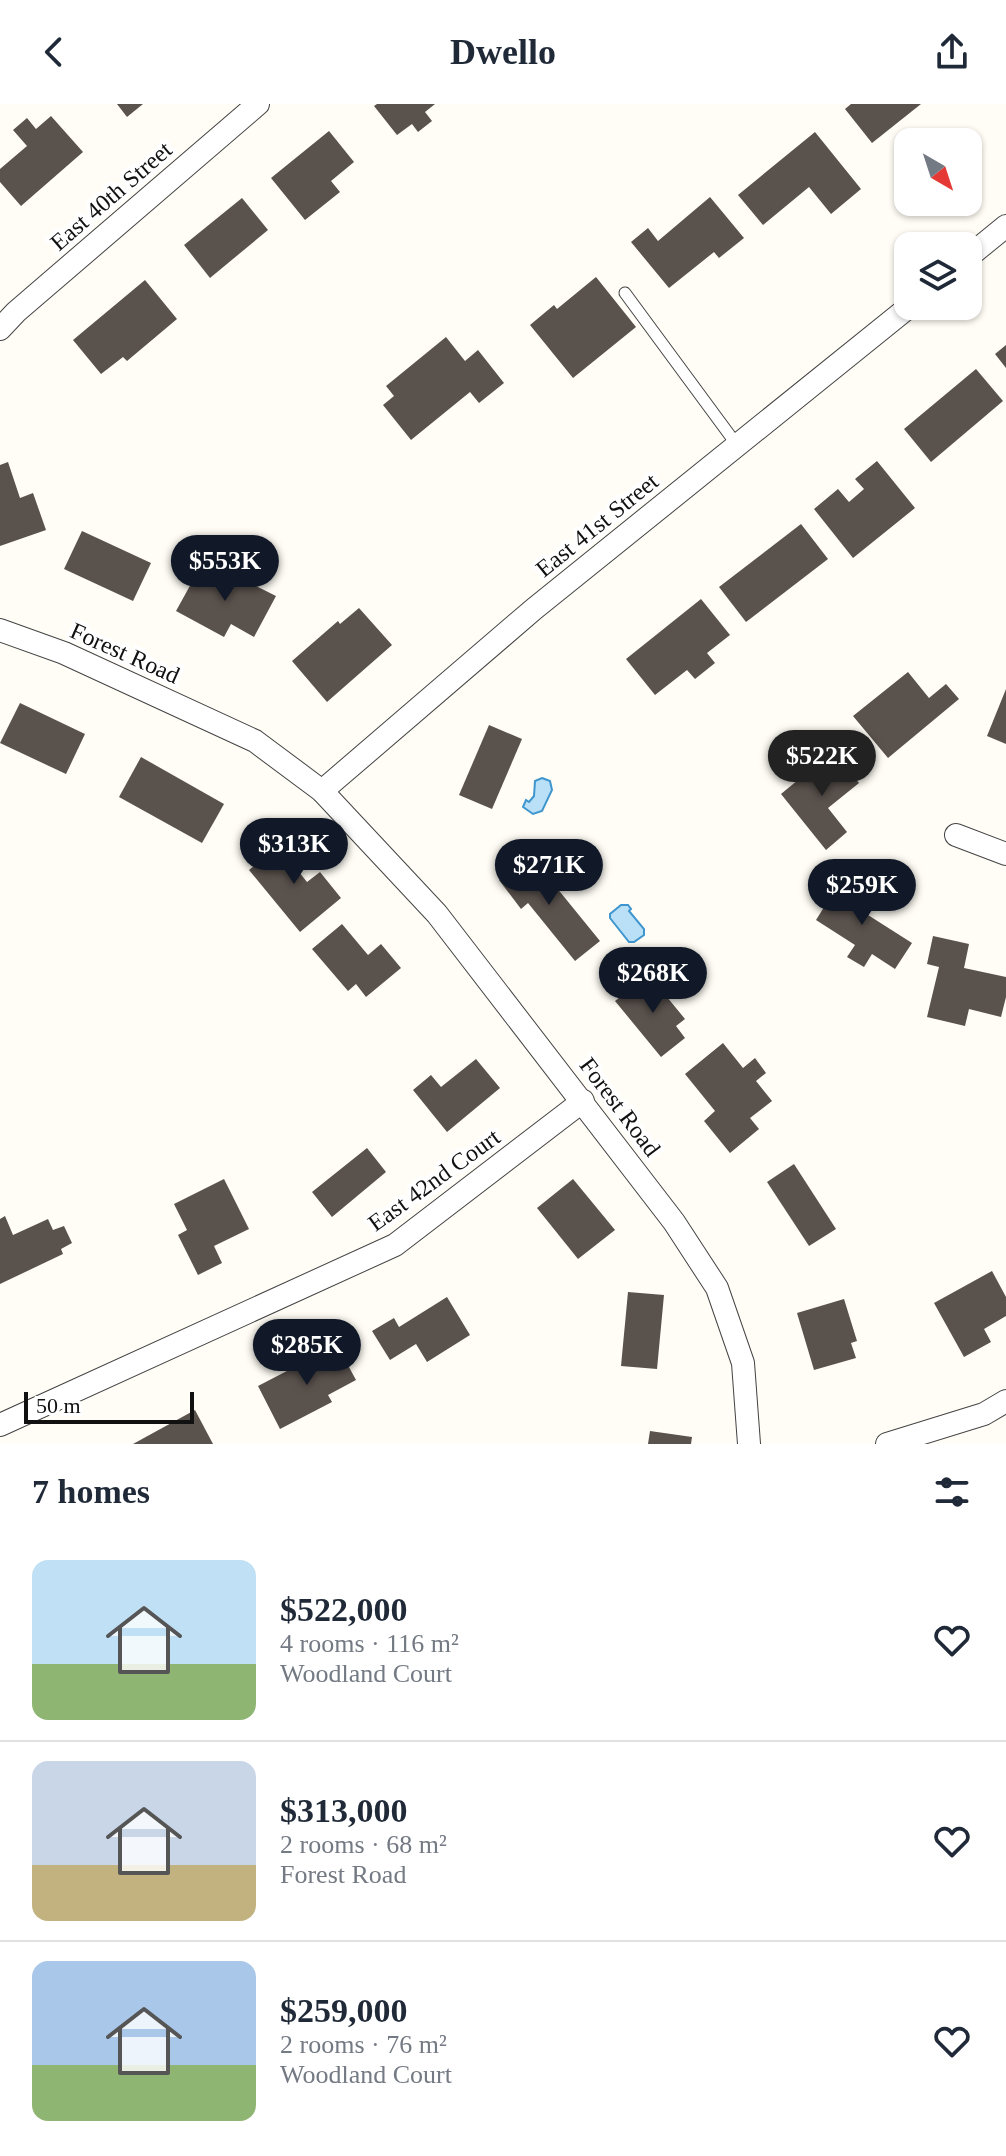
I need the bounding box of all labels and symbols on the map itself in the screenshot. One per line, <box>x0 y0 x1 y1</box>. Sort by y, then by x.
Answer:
north arrow <box>894 128 982 216</box>
street label: East 40th Street <box>45 136 177 256</box>
street label: East 41st Street <box>531 468 663 582</box>
pin: $553K <box>169 535 281 603</box>
street label: Forest Road <box>66 617 184 689</box>
pin: $522K <box>766 730 878 798</box>
pin: $313K <box>238 818 350 886</box>
pin: $271K <box>493 839 605 907</box>
pin: $259K <box>806 859 918 927</box>
pin: $268K <box>597 947 709 1015</box>
street label: Forest Road <box>575 1053 665 1161</box>
street label: East 42nd Court <box>363 1123 505 1236</box>
pin: $285K <box>251 1319 363 1387</box>
scale bar <box>24 1388 194 1424</box>

